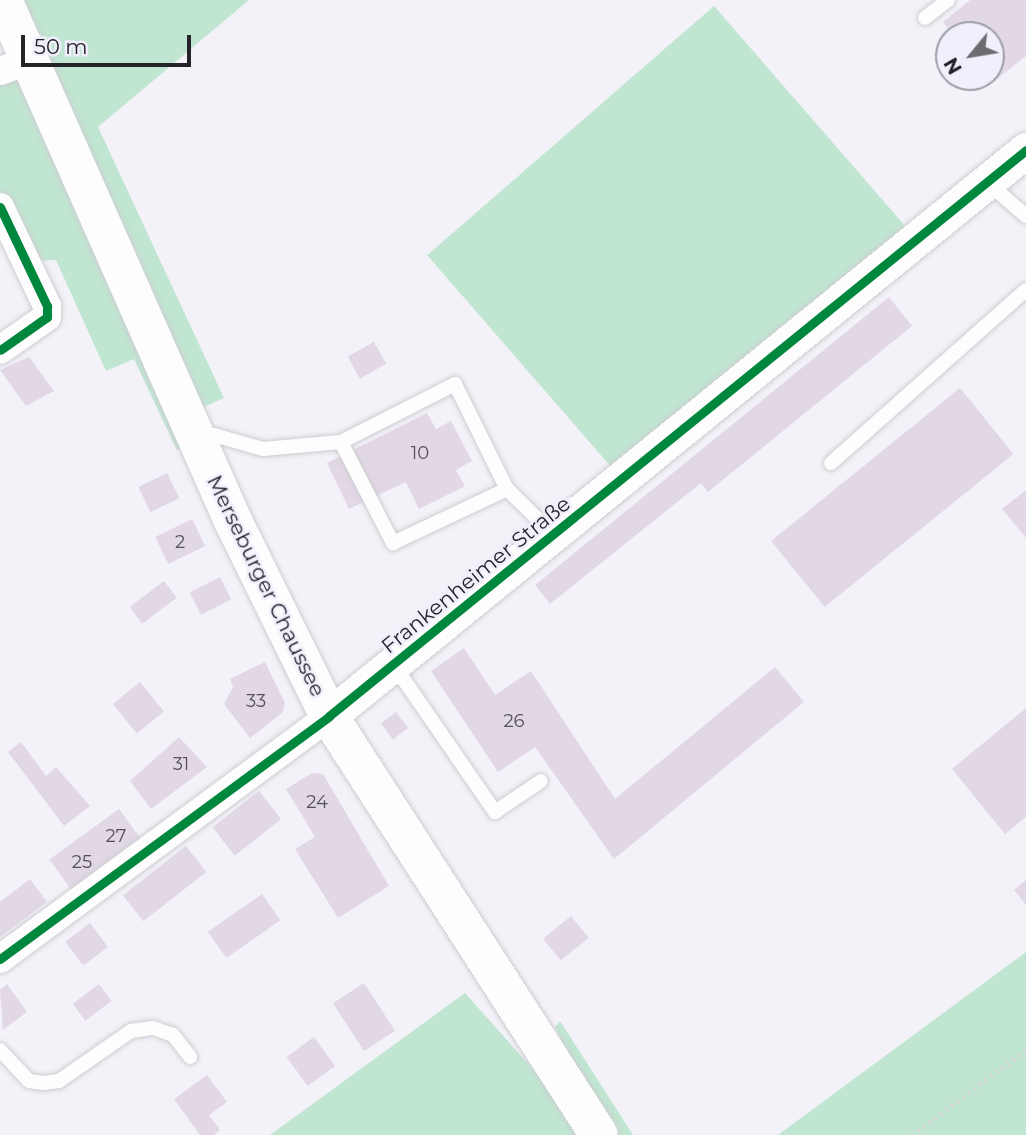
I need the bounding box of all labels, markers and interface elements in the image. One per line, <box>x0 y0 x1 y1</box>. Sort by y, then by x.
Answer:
scale bar <box>24 21 194 65</box>
north arrow <box>935 21 1005 91</box>
text: 50 m <box>34 34 88 59</box>
text: N <box>939 53 967 78</box>
house number: 10 <box>411 442 429 464</box>
street label: Merseburger Chaussee <box>201 471 331 701</box>
street label: Frankenheimer Straße <box>376 491 576 659</box>
house number: 2 <box>175 531 185 553</box>
house number: 33 <box>246 690 266 712</box>
house number: 26 <box>503 710 525 732</box>
house number: 31 <box>173 753 189 775</box>
house number: 24 <box>306 791 328 813</box>
house number: 27 <box>106 825 126 847</box>
house number: 25 <box>72 851 92 873</box>

